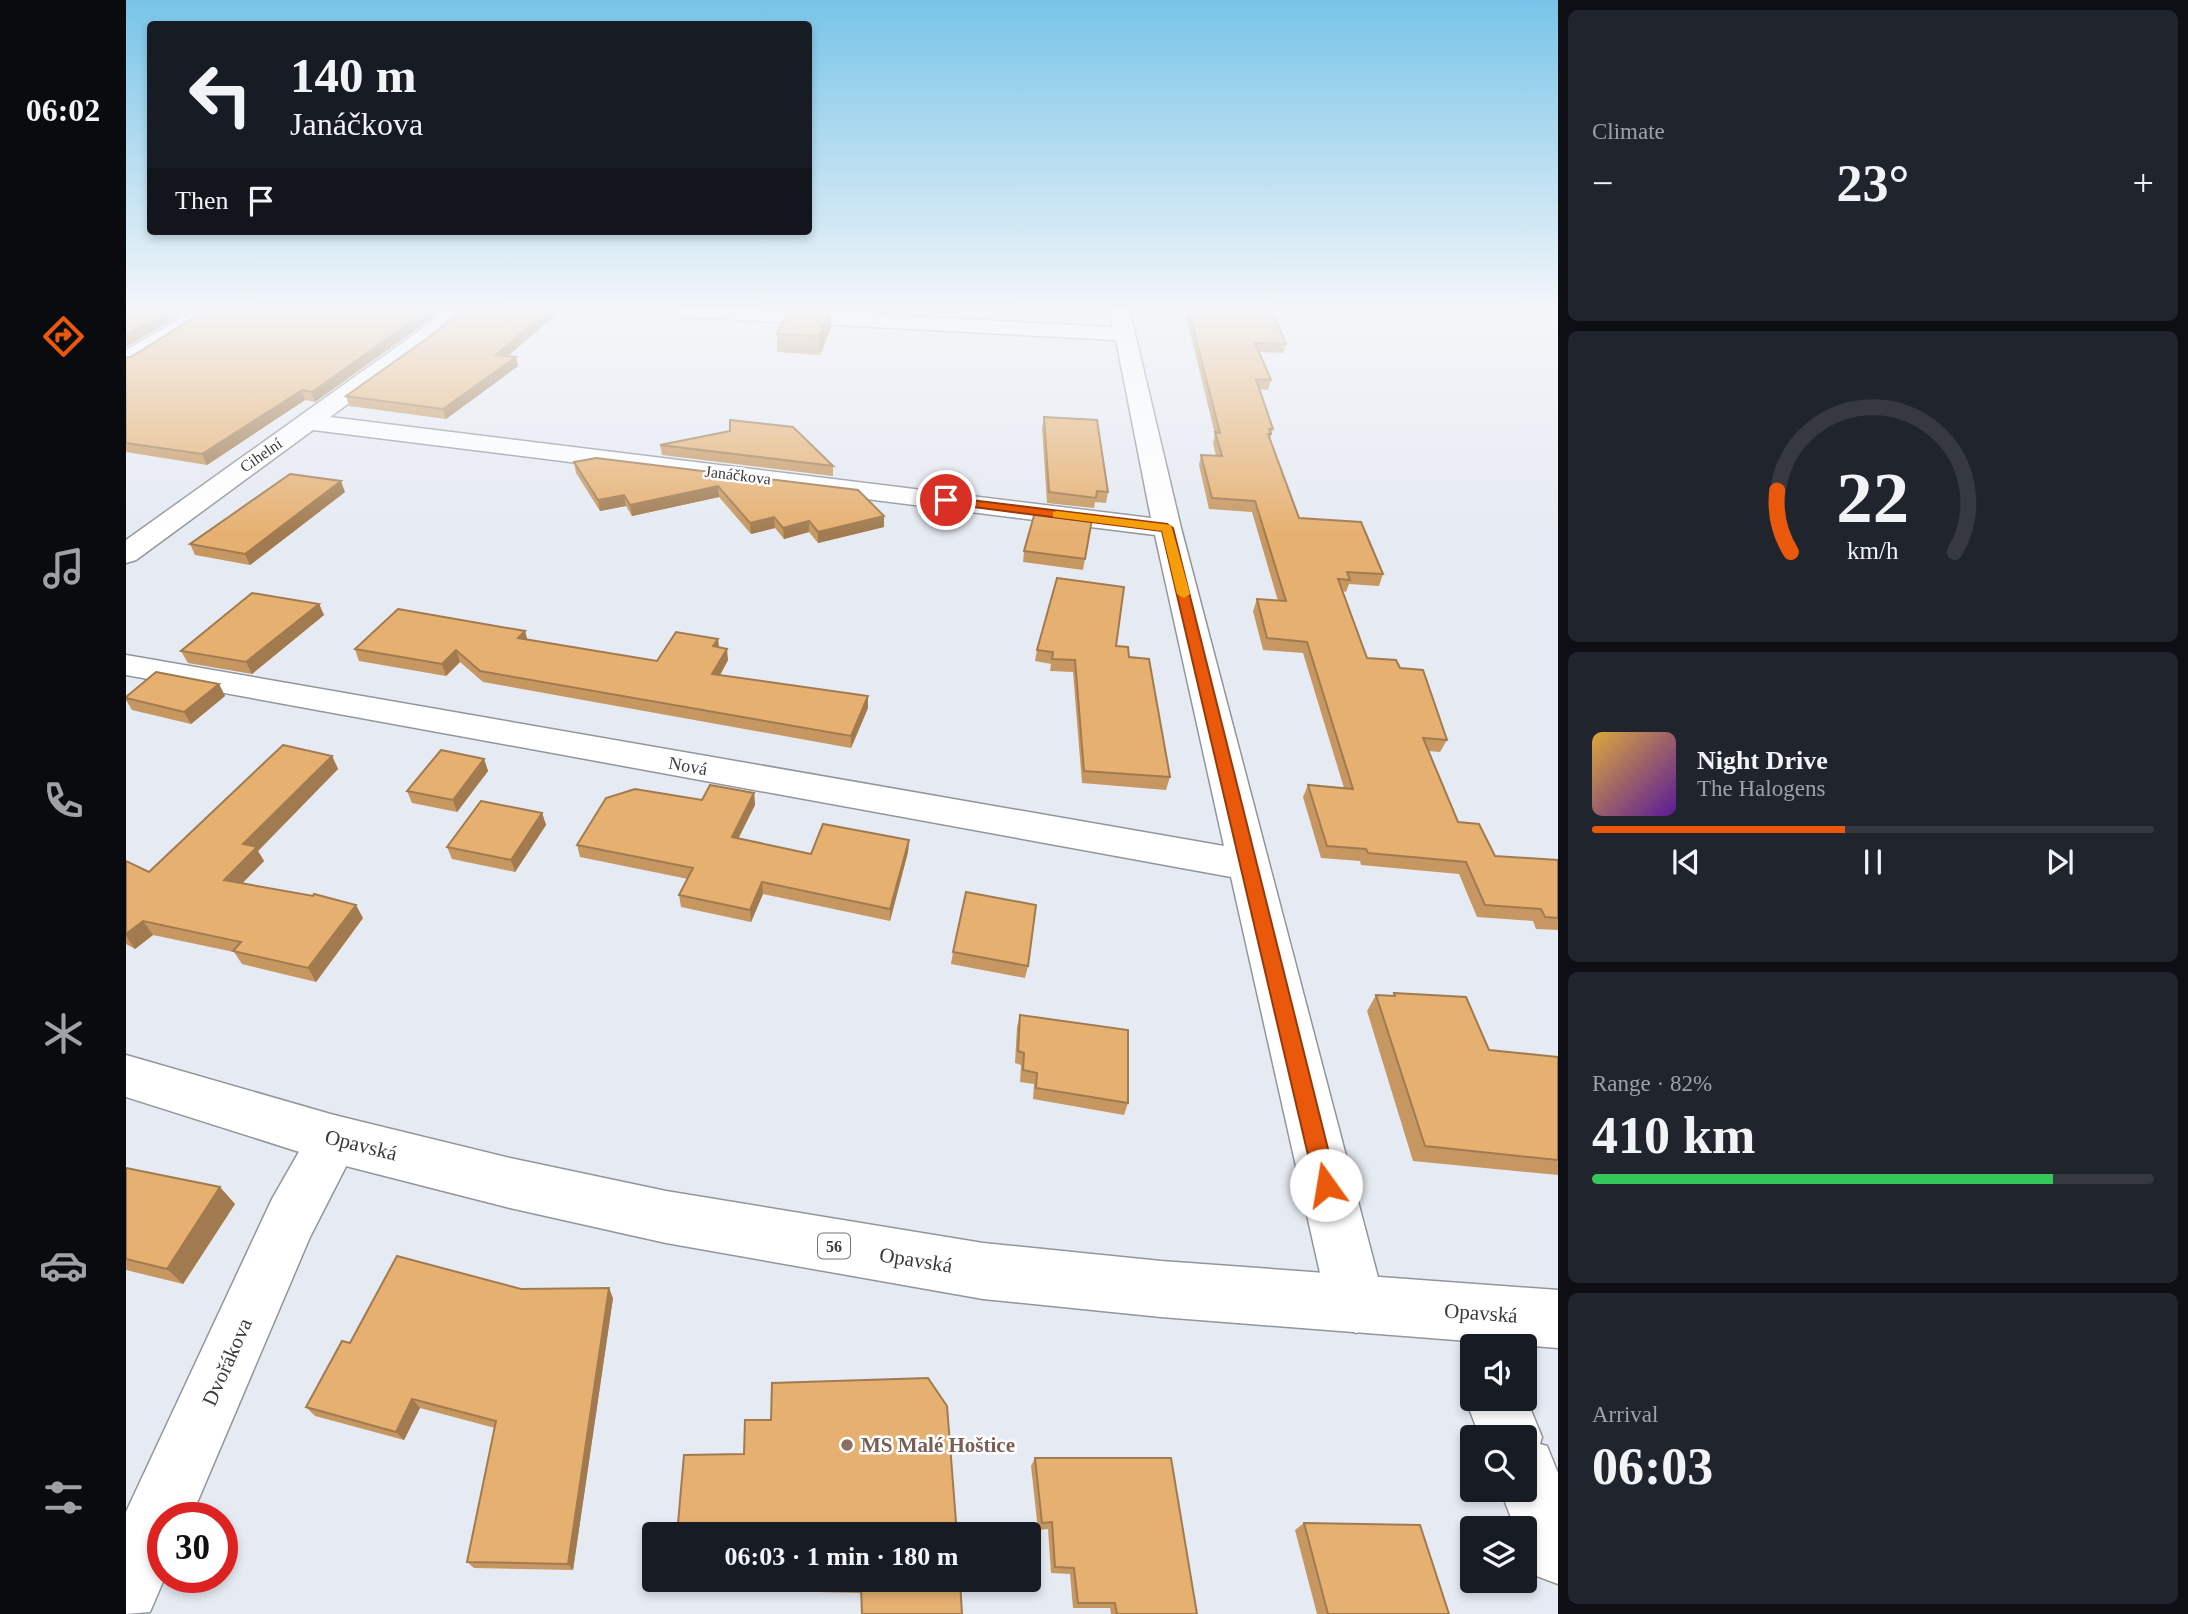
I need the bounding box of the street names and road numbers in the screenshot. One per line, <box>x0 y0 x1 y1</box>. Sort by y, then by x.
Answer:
street label: Cihelní <box>237 434 286 475</box>
street label: Janáčkova <box>704 463 772 487</box>
street label: Nová <box>667 753 709 779</box>
street label: Opavská <box>322 1124 400 1166</box>
road number: 56 <box>818 1234 850 1258</box>
street label: Opavská <box>878 1242 955 1278</box>
street label: Opavská <box>1444 1298 1519 1328</box>
street label: Dvořákova <box>197 1314 257 1410</box>

